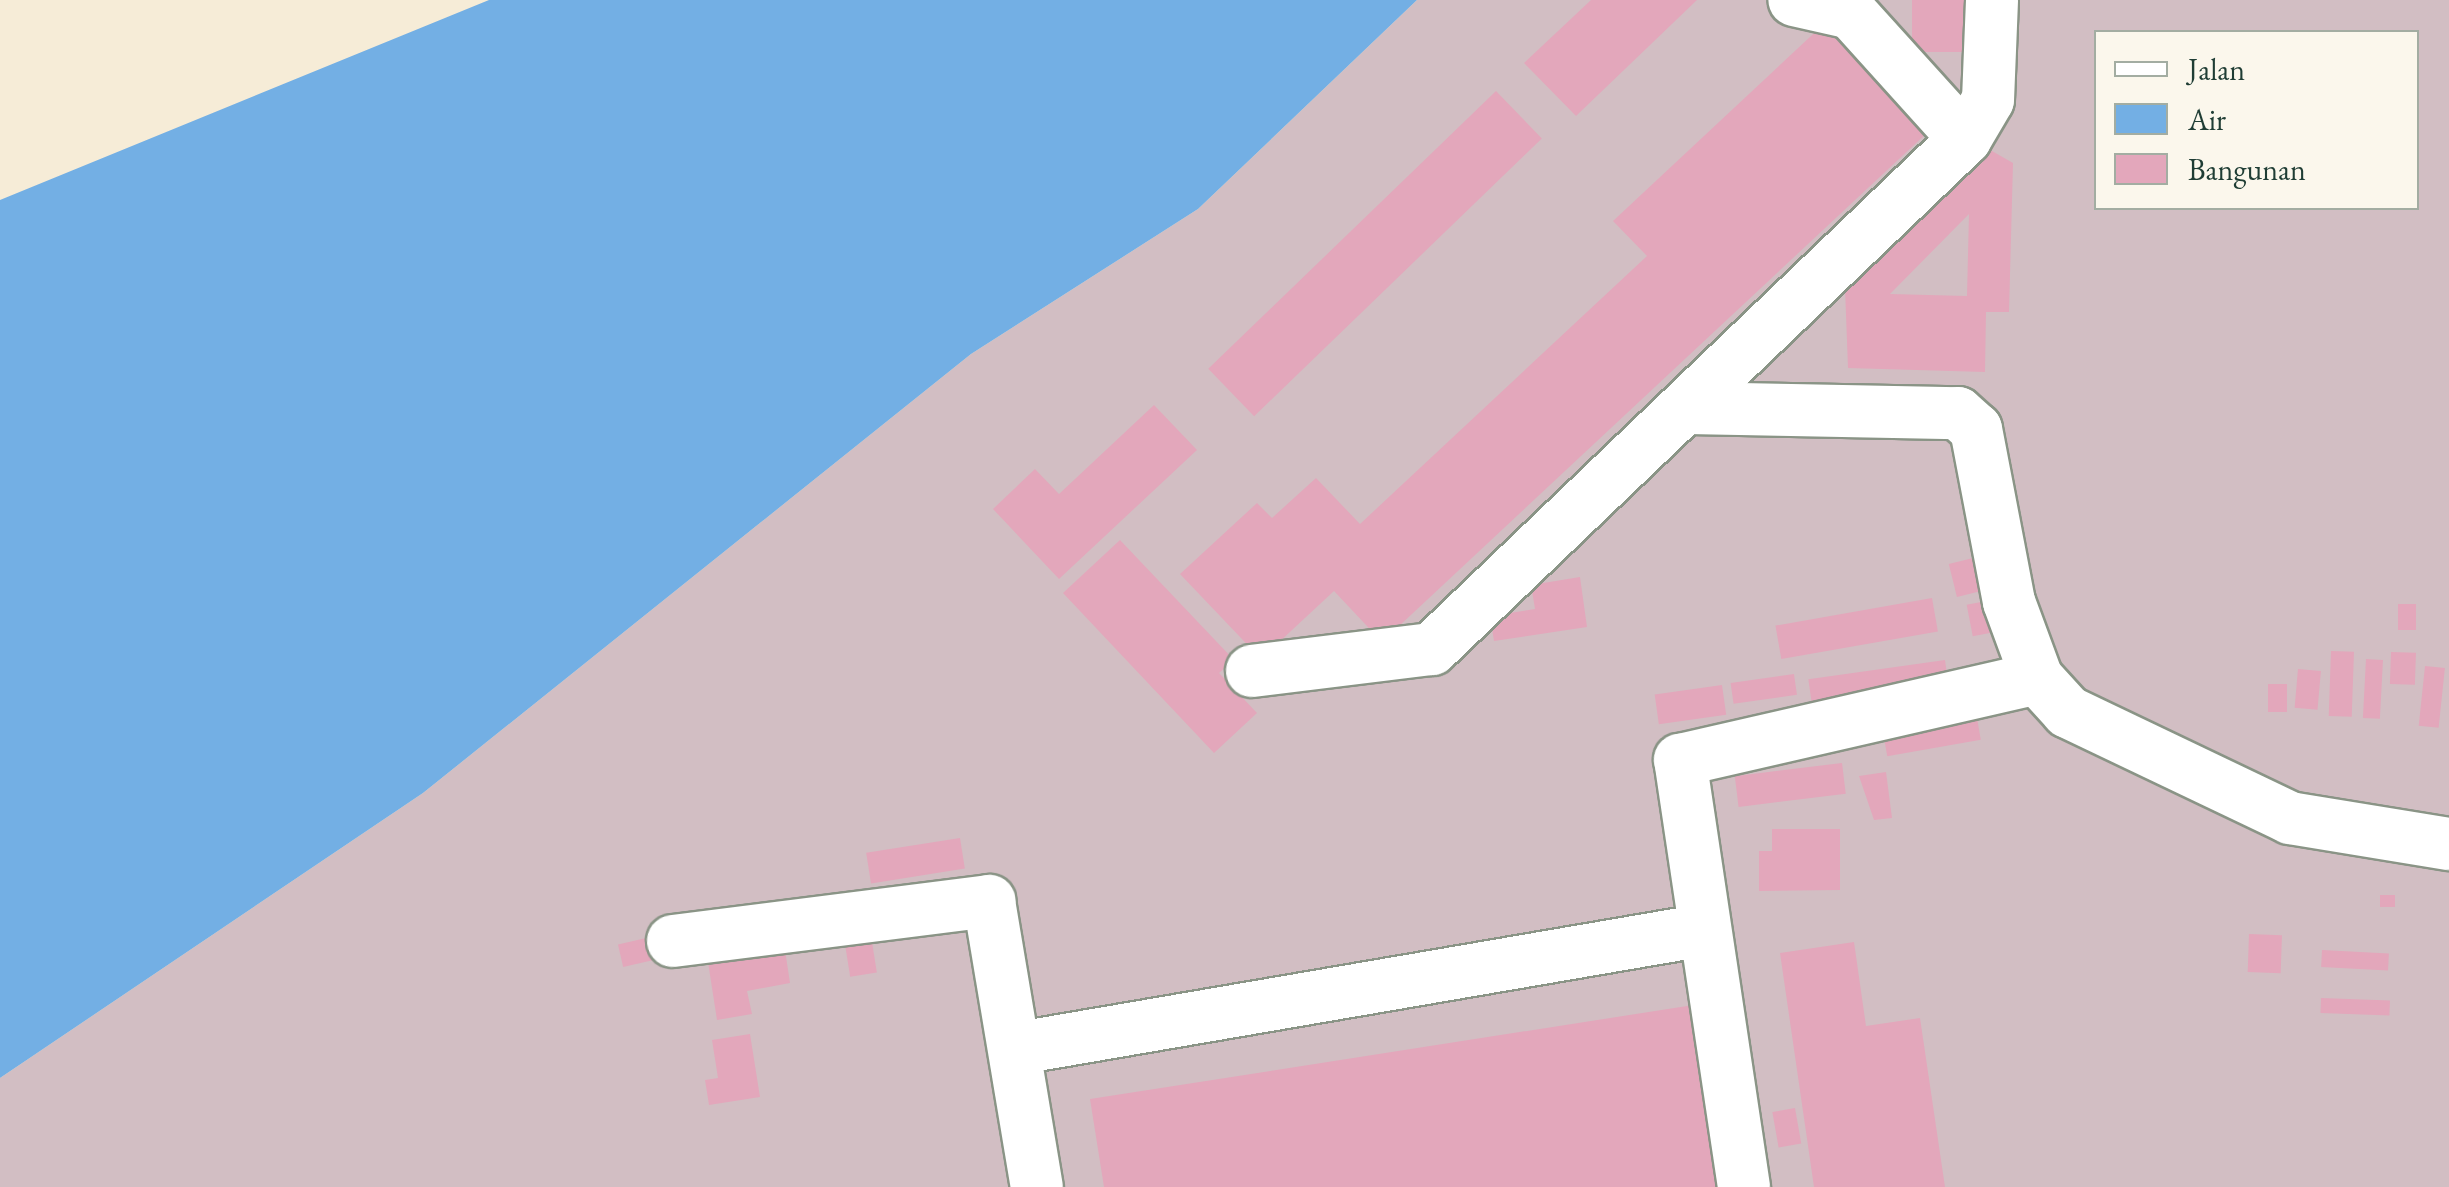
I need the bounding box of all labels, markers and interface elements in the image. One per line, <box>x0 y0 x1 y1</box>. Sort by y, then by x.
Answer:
legend <box>2094 30 2419 210</box>
text: Jalan <box>2188 50 2245 89</box>
text: Air <box>2188 100 2226 139</box>
text: Bangunan <box>2188 150 2306 189</box>

